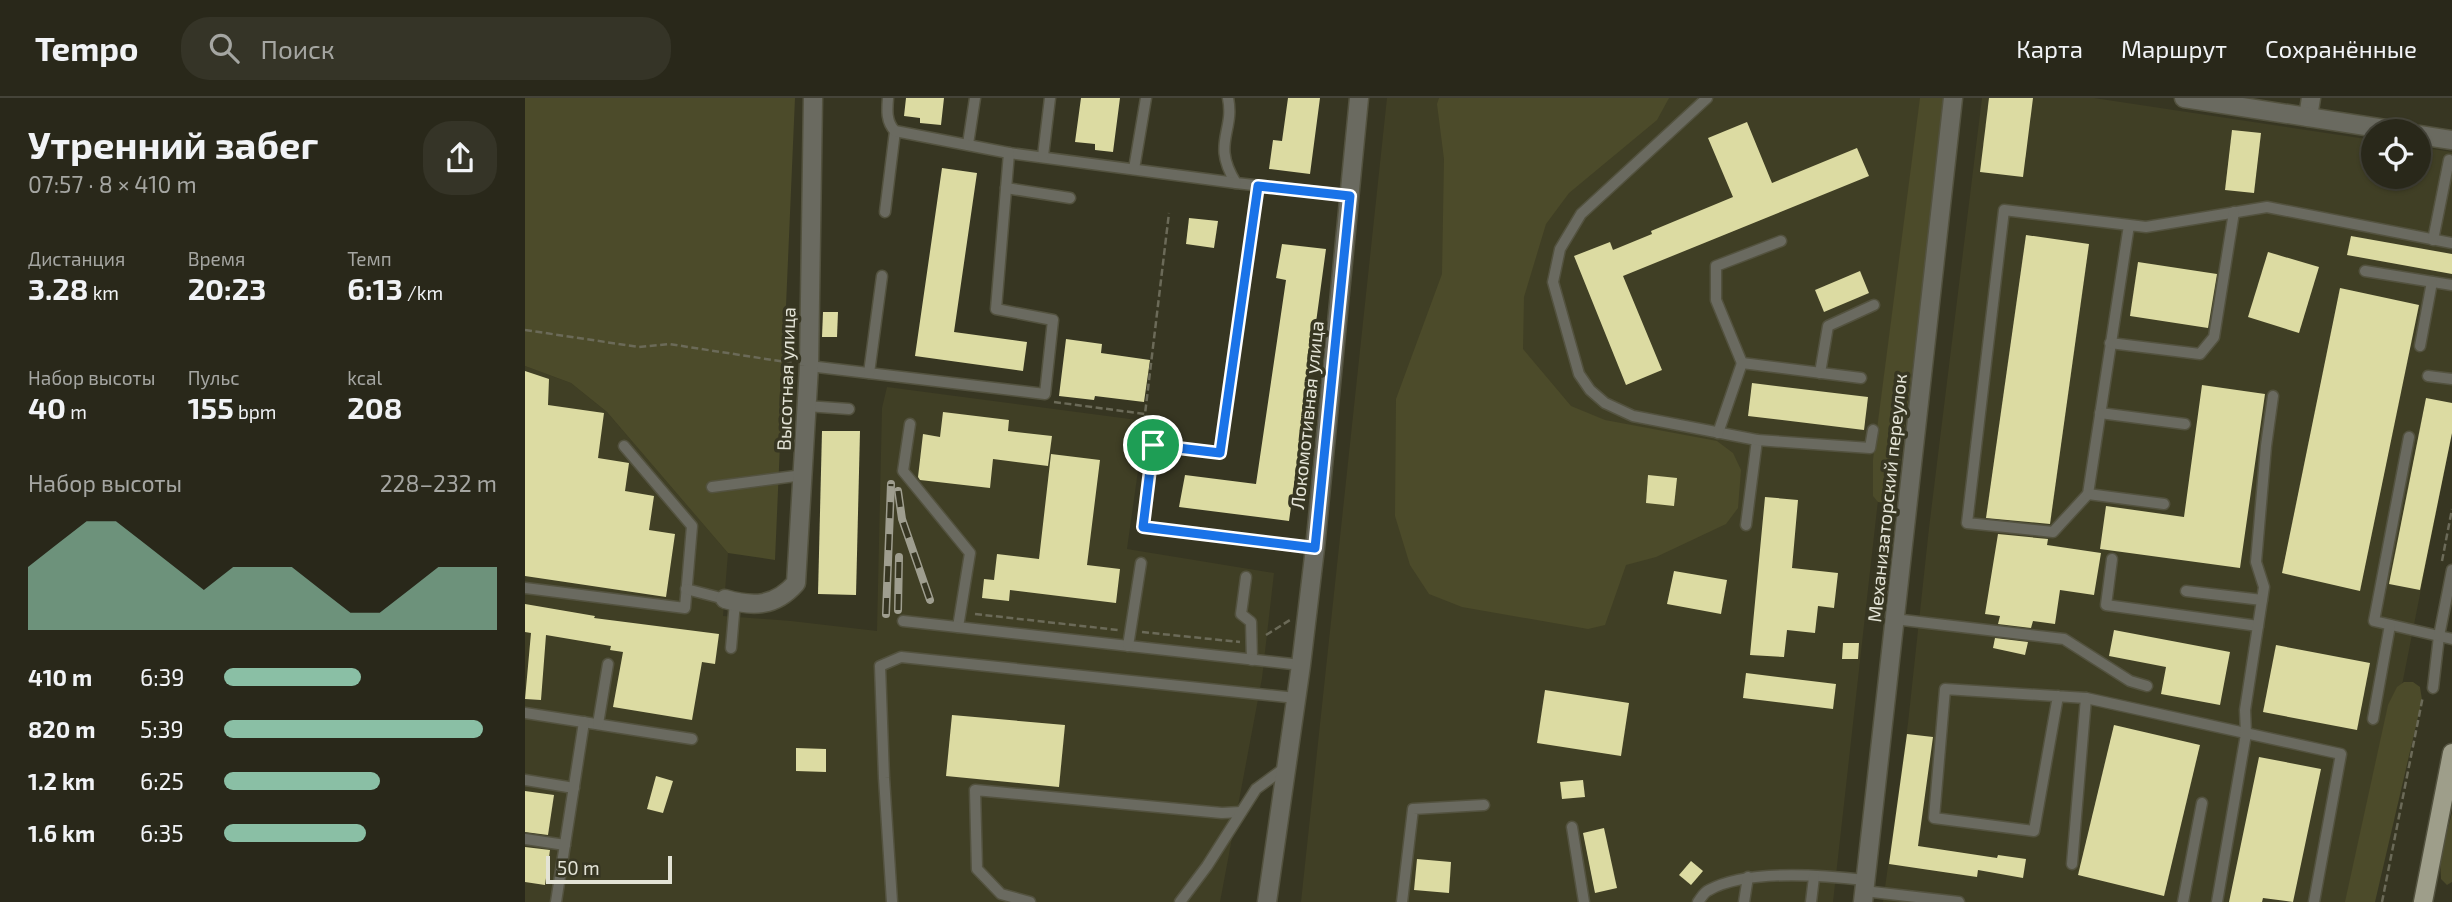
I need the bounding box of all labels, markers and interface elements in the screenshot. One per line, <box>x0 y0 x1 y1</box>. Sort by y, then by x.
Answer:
search box <box>181 17 671 80</box>
text: Tempo <box>35 28 139 68</box>
icon: search <box>205 29 243 67</box>
text: Поиск <box>261 33 335 64</box>
text: Карта <box>2016 34 2083 63</box>
text: Маршрут <box>2121 34 2227 63</box>
text: Сохранённые <box>2265 34 2417 63</box>
map controls <box>2361 119 2431 189</box>
button: locate <box>2361 119 2431 189</box>
text: Утренний забег <box>28 121 318 167</box>
button: share <box>423 121 497 195</box>
text: 07:57 · 8 × 410 m <box>28 170 197 198</box>
text: Дистанция <box>28 247 125 270</box>
text: Время <box>188 247 245 270</box>
text: Темп <box>347 247 392 270</box>
text: 3.28 <box>28 270 88 306</box>
text: 20:23 <box>188 270 266 306</box>
text: 6:13 <box>347 270 403 306</box>
text: km <box>88 281 119 304</box>
text: /km <box>403 281 443 304</box>
street label: Высотная улица <box>771 307 801 451</box>
street label: Локомотивная улица <box>1285 320 1329 510</box>
text: Набор высоты <box>28 366 155 389</box>
text: Пульс <box>188 366 240 389</box>
text: kcal <box>347 366 382 389</box>
street label: Механизаторский переулок <box>1862 372 1912 624</box>
text: 40 <box>28 389 66 425</box>
text: 155 <box>188 389 234 425</box>
text: 208 <box>347 389 402 425</box>
text: m <box>66 400 87 423</box>
text: bpm <box>234 400 276 423</box>
pin <box>1123 415 1183 475</box>
icon: arrive <box>1134 426 1172 464</box>
text: Набор высоты <box>28 469 182 497</box>
text: 228–232 m <box>380 469 497 497</box>
text: 410 m <box>28 663 92 691</box>
text: 6:39 <box>140 663 185 691</box>
text: 820 m <box>28 715 95 743</box>
text: 5:39 <box>140 715 184 743</box>
text: 1.2 km <box>28 767 95 795</box>
text: 6:25 <box>140 767 184 795</box>
text: 1.6 km <box>28 819 95 847</box>
text: 6:35 <box>140 819 184 847</box>
scale bar <box>546 853 672 885</box>
text: 50 m <box>557 856 600 879</box>

